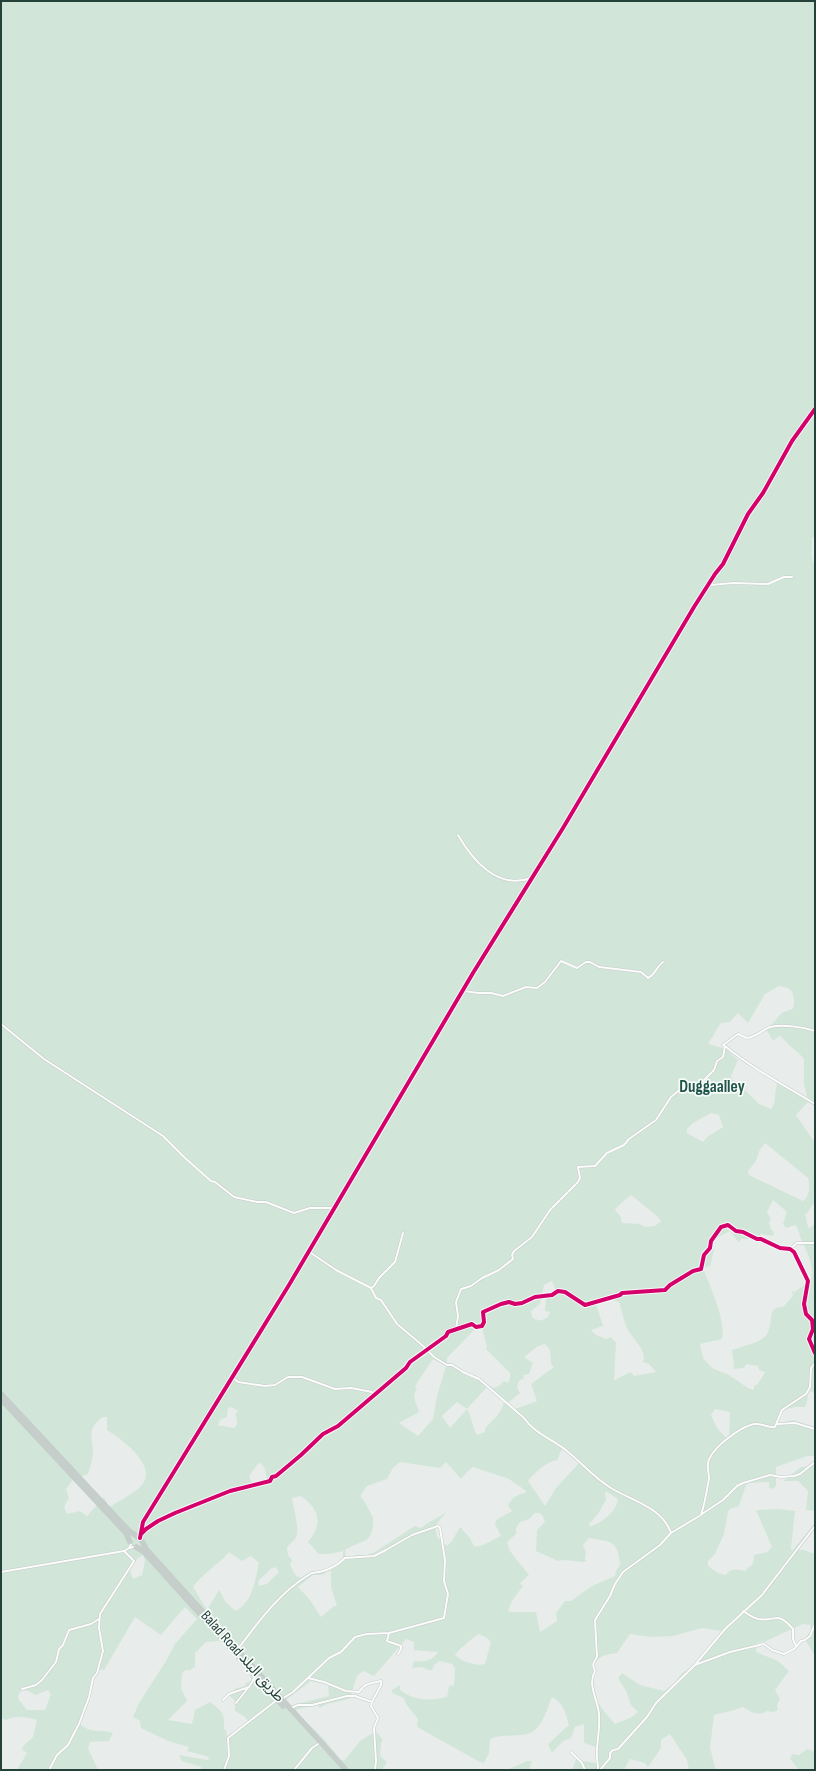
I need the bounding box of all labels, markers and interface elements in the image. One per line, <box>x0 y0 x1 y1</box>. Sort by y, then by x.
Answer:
district label: Duggaalley <box>679 1077 745 1097</box>
street label: Balad Road طريق البلد <box>196 1607 289 1706</box>

